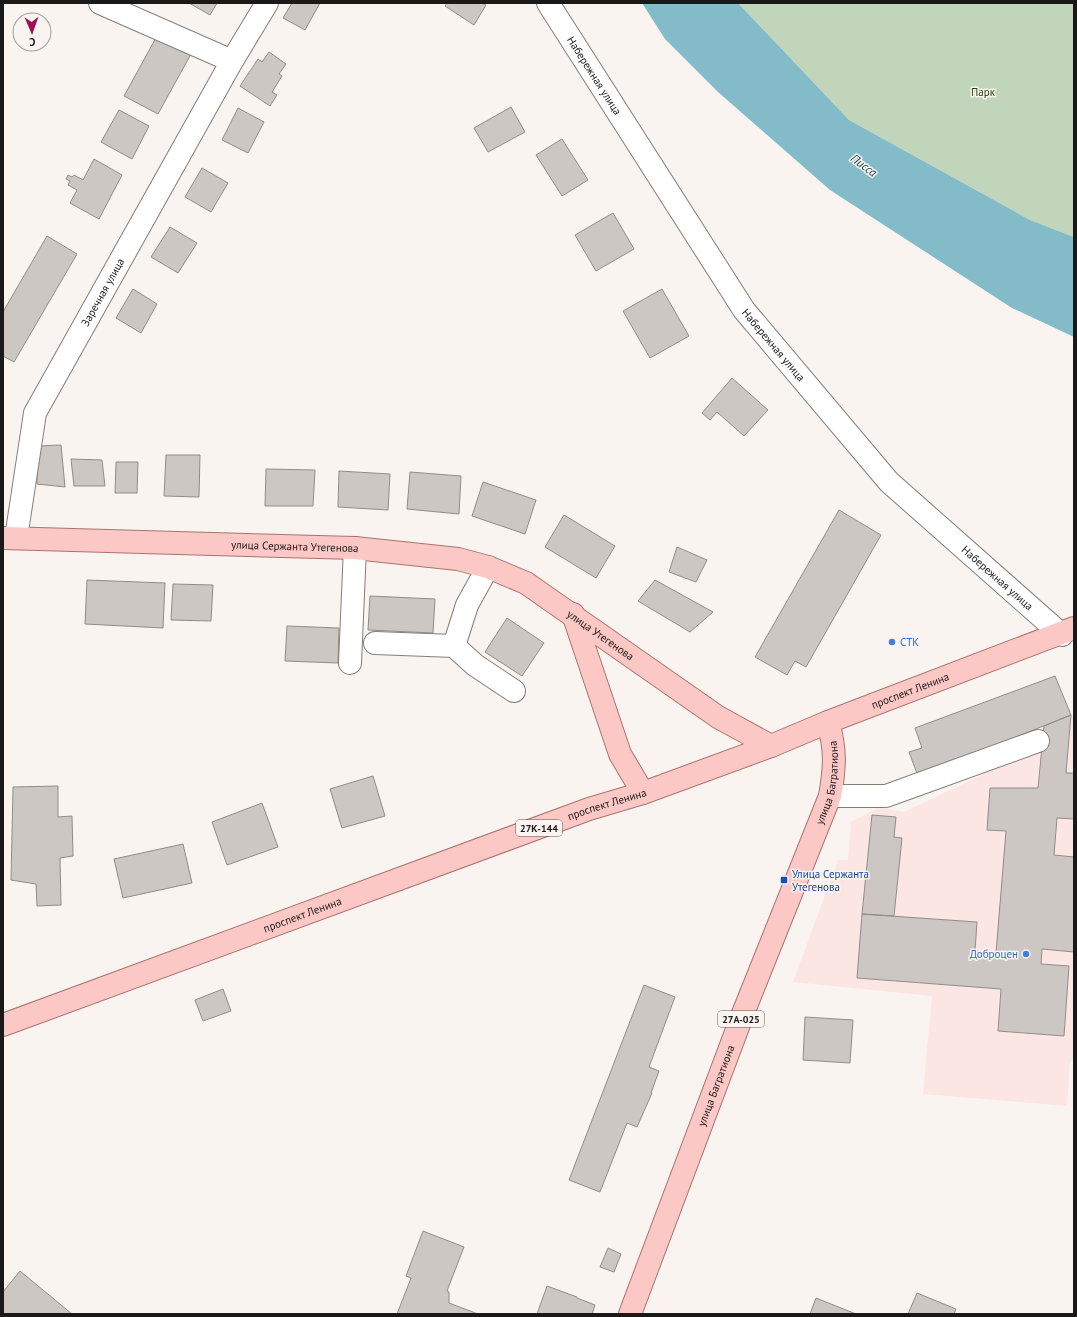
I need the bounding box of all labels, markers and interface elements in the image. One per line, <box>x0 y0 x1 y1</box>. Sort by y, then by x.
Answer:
north arrow <box>12 12 52 52</box>
street label: Набережная улица <box>564 33 625 117</box>
text: С <box>29 35 36 49</box>
park label: Парк <box>971 85 996 99</box>
water label: Писса <box>848 150 880 180</box>
street label: Заречная улица <box>78 256 127 329</box>
street label: Набережная улица <box>739 306 808 384</box>
street label: улица Сержанта Утегенова <box>231 537 359 555</box>
street label: Набережная улица <box>959 543 1036 613</box>
street label: улица Утегенова <box>564 607 637 663</box>
place label: СТК <box>900 635 919 649</box>
marker: СТК <box>887 637 897 647</box>
street label: проспект Ленина <box>869 669 951 712</box>
street label: улица Багратиона <box>812 740 841 827</box>
street label: проспект Ленина <box>565 785 648 823</box>
road number: 27К-144 <box>516 820 562 836</box>
place label: Улица Сержанта Утегенова <box>792 867 869 894</box>
marker: Улица Сержанта Утегенова <box>779 875 789 885</box>
street label: проспект Ленина <box>261 894 343 935</box>
place label: Доброцен <box>970 947 1018 961</box>
marker: Доброцен <box>1021 949 1031 959</box>
road number: 27А-025 <box>718 1011 764 1027</box>
street label: улица Багратиона <box>694 1043 738 1128</box>

